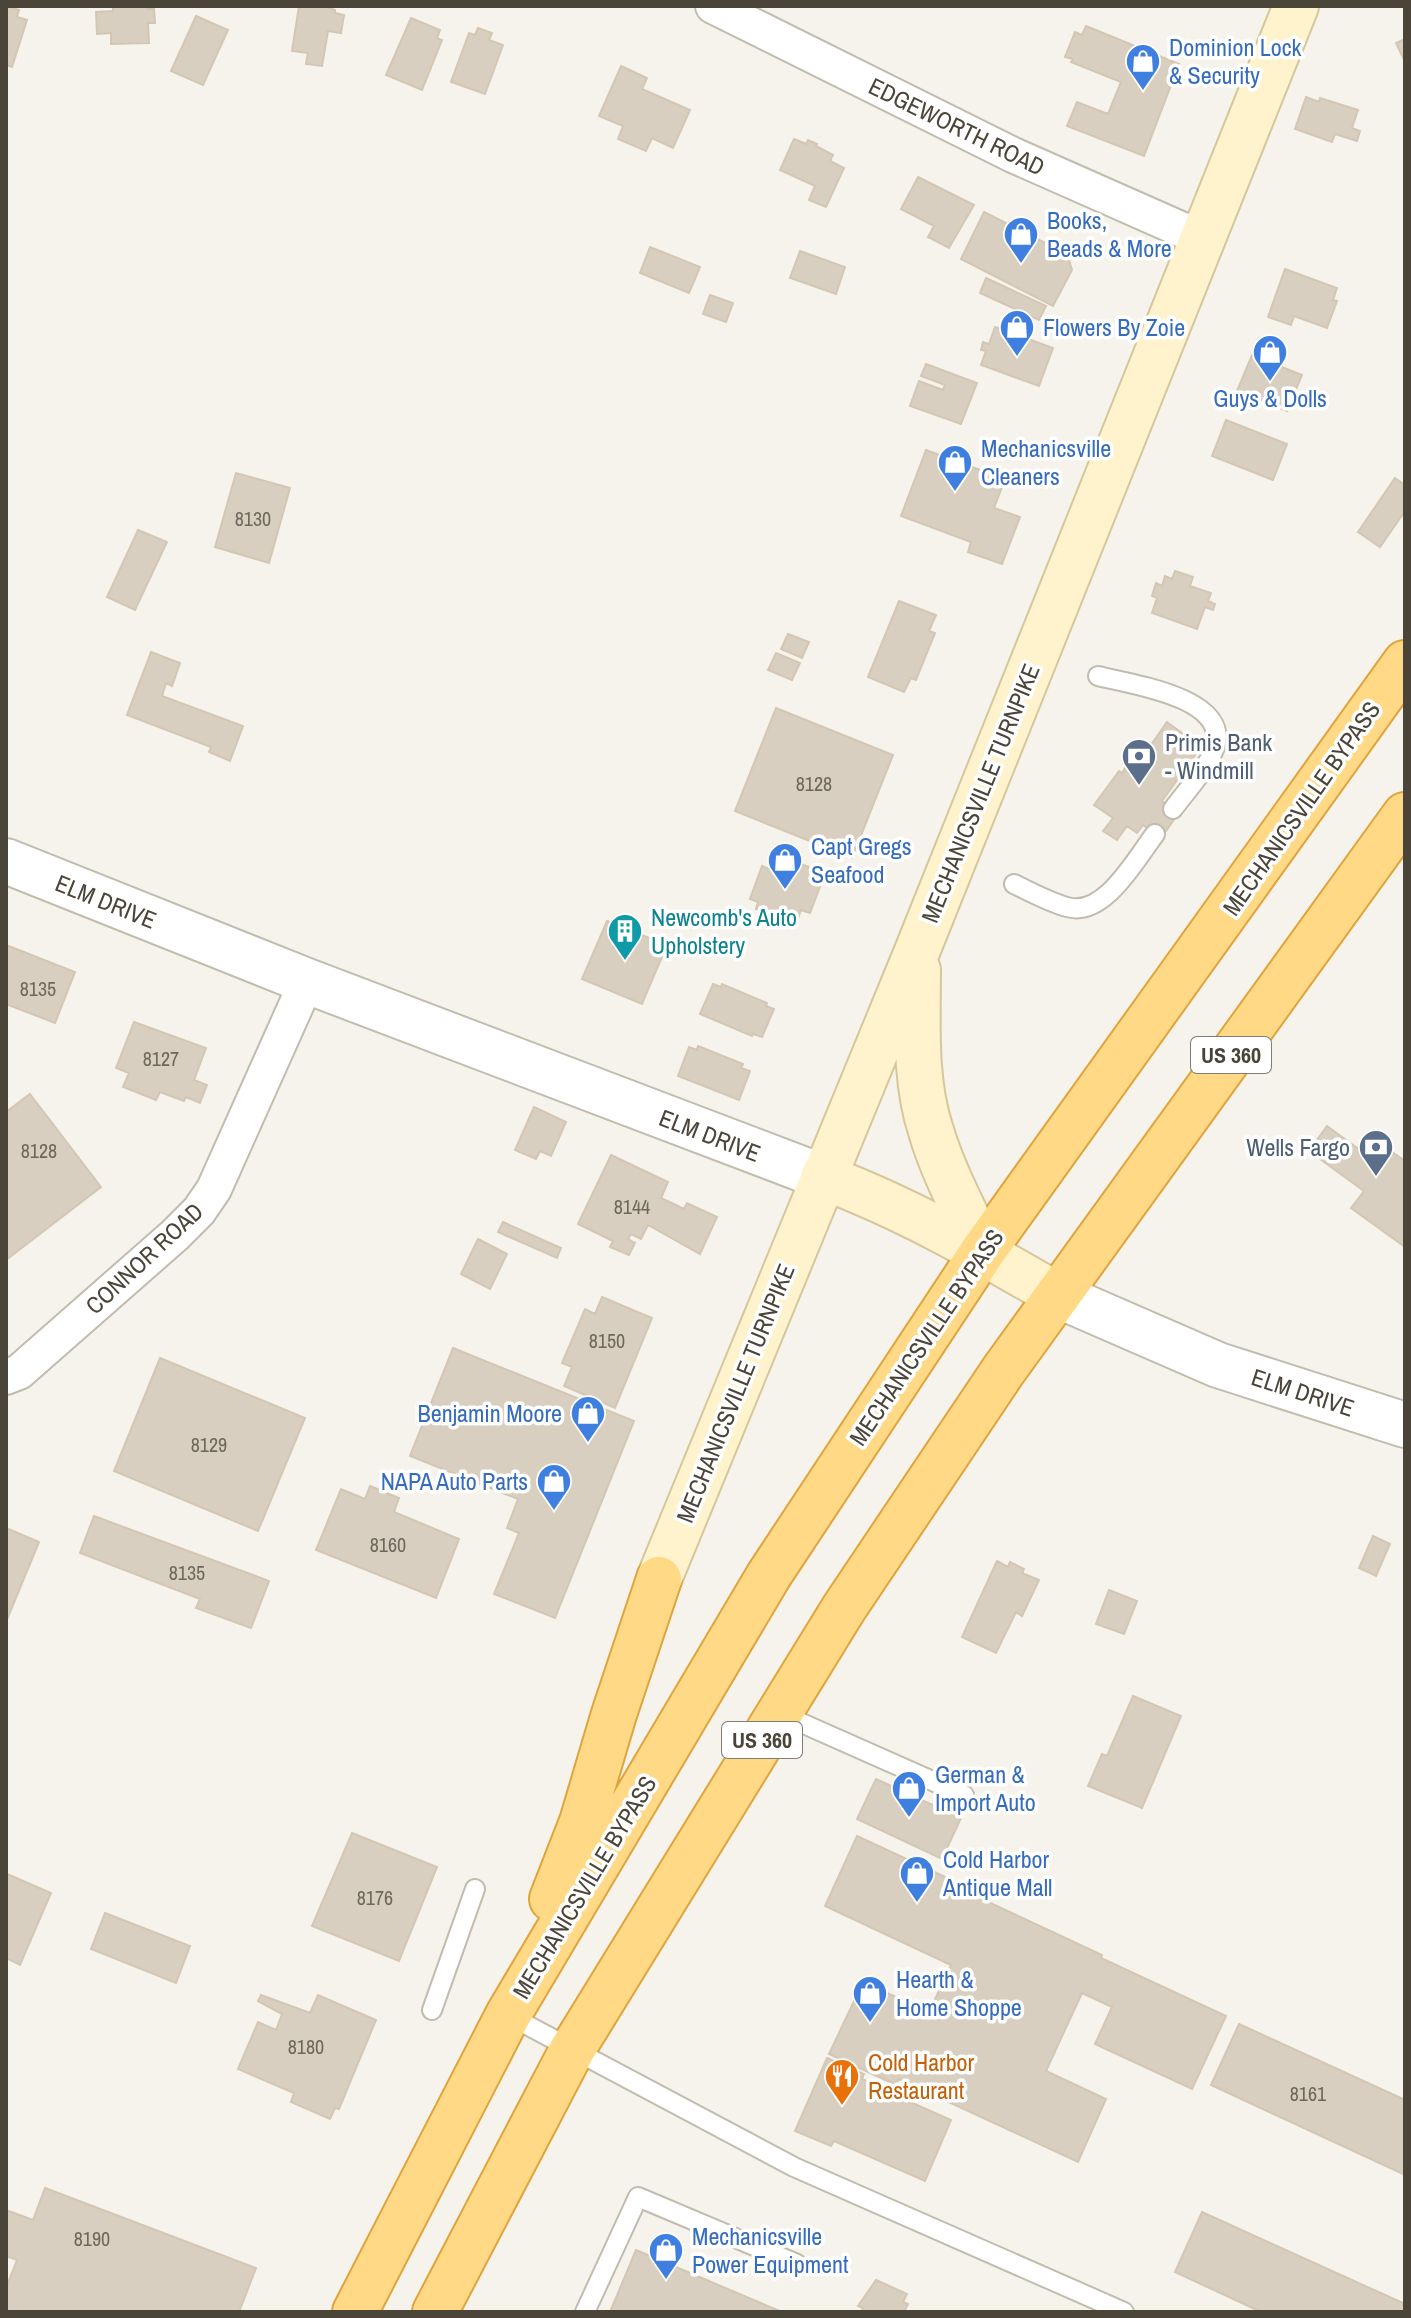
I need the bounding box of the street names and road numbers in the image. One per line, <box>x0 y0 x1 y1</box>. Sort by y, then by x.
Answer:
street label: EDGEWORTH ROAD <box>864 70 1050 182</box>
street label: MECHANICSVILLE TURNPIKE <box>913 659 1047 927</box>
street label: MECHANICSVILLE BYPASS <box>1215 695 1387 921</box>
street label: ELM DRIVE <box>51 866 161 936</box>
road number: US 360 <box>1191 1037 1271 1073</box>
street label: ELM DRIVE <box>655 1101 765 1169</box>
street label: CONNOR ROAD <box>78 1195 210 1321</box>
street label: MECHANICSVILLE BYPASS <box>842 1223 1010 1451</box>
street label: MECHANICSVILLE TURNPIKE <box>668 1259 802 1527</box>
street label: ELM DRIVE <box>1248 1360 1358 1424</box>
road number: US 360 <box>722 1722 802 1758</box>
street label: MECHANICSVILLE BYPASS <box>505 1770 663 2004</box>

